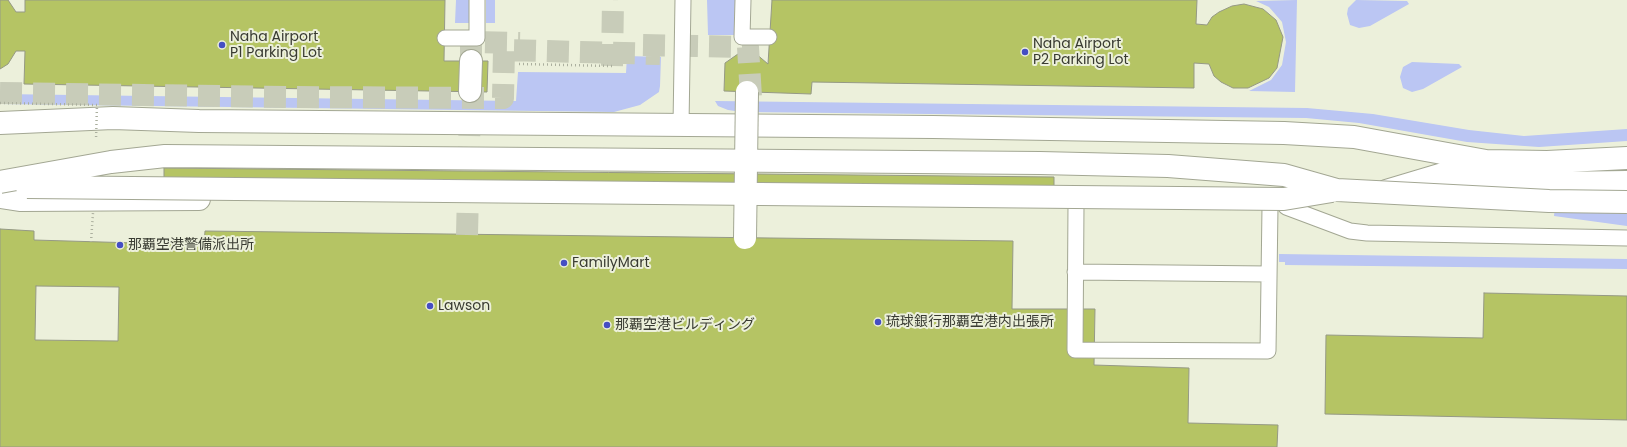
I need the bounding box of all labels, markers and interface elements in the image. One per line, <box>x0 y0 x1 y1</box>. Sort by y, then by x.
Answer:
place label: Naha Airport P1 Parking Lot <box>230 29 322 62</box>
place label: Naha Airport P2 Parking Lot <box>1033 36 1129 68</box>
marker: Naha Airport P1 Parking Lot <box>217 40 227 50</box>
marker: Naha Airport P2 Parking Lot <box>1020 47 1030 57</box>
place label: 那覇空港警備派出所 <box>128 237 254 253</box>
marker: 那覇空港警備派出所 <box>115 240 125 250</box>
place label: FamilyMart <box>572 255 650 271</box>
marker: FamilyMart <box>559 258 569 268</box>
place label: Lawson <box>438 298 490 314</box>
marker: Lawson <box>425 301 435 311</box>
place label: 琉球銀行那覇空港内出張所 <box>886 314 1054 330</box>
place label: 那覇空港ビルディング <box>615 317 755 333</box>
marker: 琉球銀行那覇空港内出張所 <box>873 317 883 327</box>
marker: 那覇空港ビルディング <box>602 320 612 330</box>

